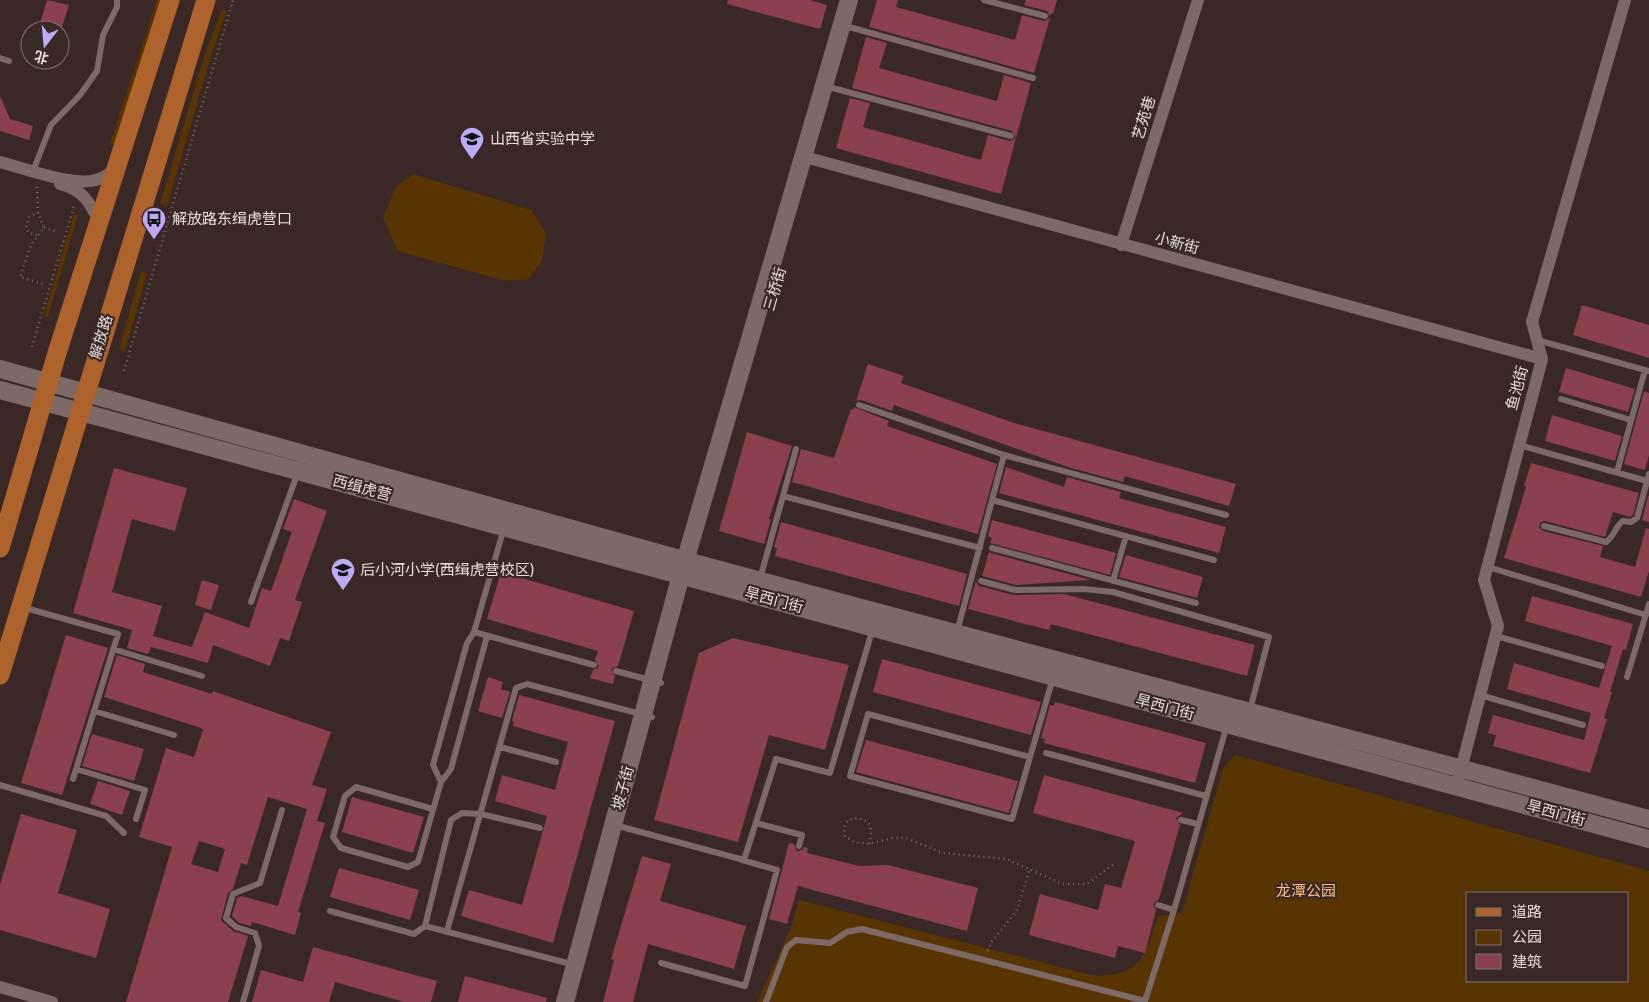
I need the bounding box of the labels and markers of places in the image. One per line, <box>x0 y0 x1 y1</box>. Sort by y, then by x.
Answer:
school or university icon: 山西省实验中学 <box>459 126 485 160</box>
place label: 山西省实验中学 <box>490 130 595 148</box>
bus stop icon: 解放路东缉虎营口 <box>141 206 167 240</box>
place label: 解放路东缉虎营口 <box>172 210 292 228</box>
school or university icon: 后小河小学(西缉虎营校区) <box>330 557 356 591</box>
place label: 后小河小学(西缉虎营校区) <box>360 561 534 579</box>

